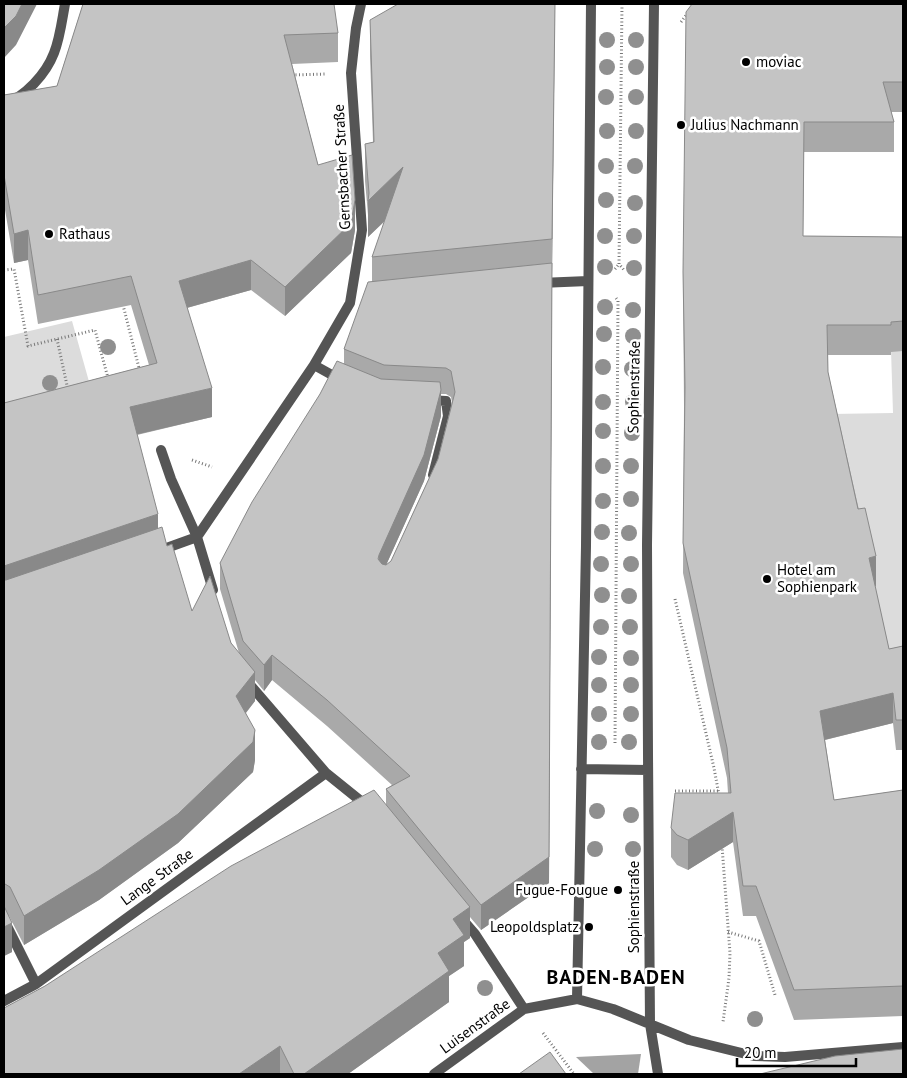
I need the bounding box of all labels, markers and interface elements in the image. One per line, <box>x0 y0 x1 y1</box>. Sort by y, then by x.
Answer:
place label: moviac <box>756 52 802 71</box>
marker: moviac <box>740 56 752 68</box>
street label: Gernsbacher Straße <box>329 104 354 230</box>
place label: Julius Nachmann <box>690 115 799 134</box>
marker: Julius Nachmann <box>675 119 687 131</box>
place label: Rathaus <box>59 224 110 243</box>
marker: Rathaus <box>43 228 55 240</box>
street label: Sophienstraße <box>623 341 644 433</box>
place label: Hotel am Sophienpark <box>777 560 858 596</box>
marker: Hotel am Sophienpark <box>761 573 773 585</box>
street label: Lange Straße <box>117 844 197 909</box>
street label: Sophienstraße <box>624 861 643 953</box>
place label: Fugue-Fougue <box>515 880 608 899</box>
marker: Fugue-Fougue <box>612 884 624 896</box>
place label: Leopoldsplatz <box>490 917 579 936</box>
marker: Leopoldsplatz <box>583 921 595 933</box>
district label: BADEN-BADEN <box>546 964 686 990</box>
street label: Luisenstraße <box>436 994 514 1057</box>
scale bar <box>737 1036 856 1068</box>
text: 20 m <box>744 1043 777 1062</box>

